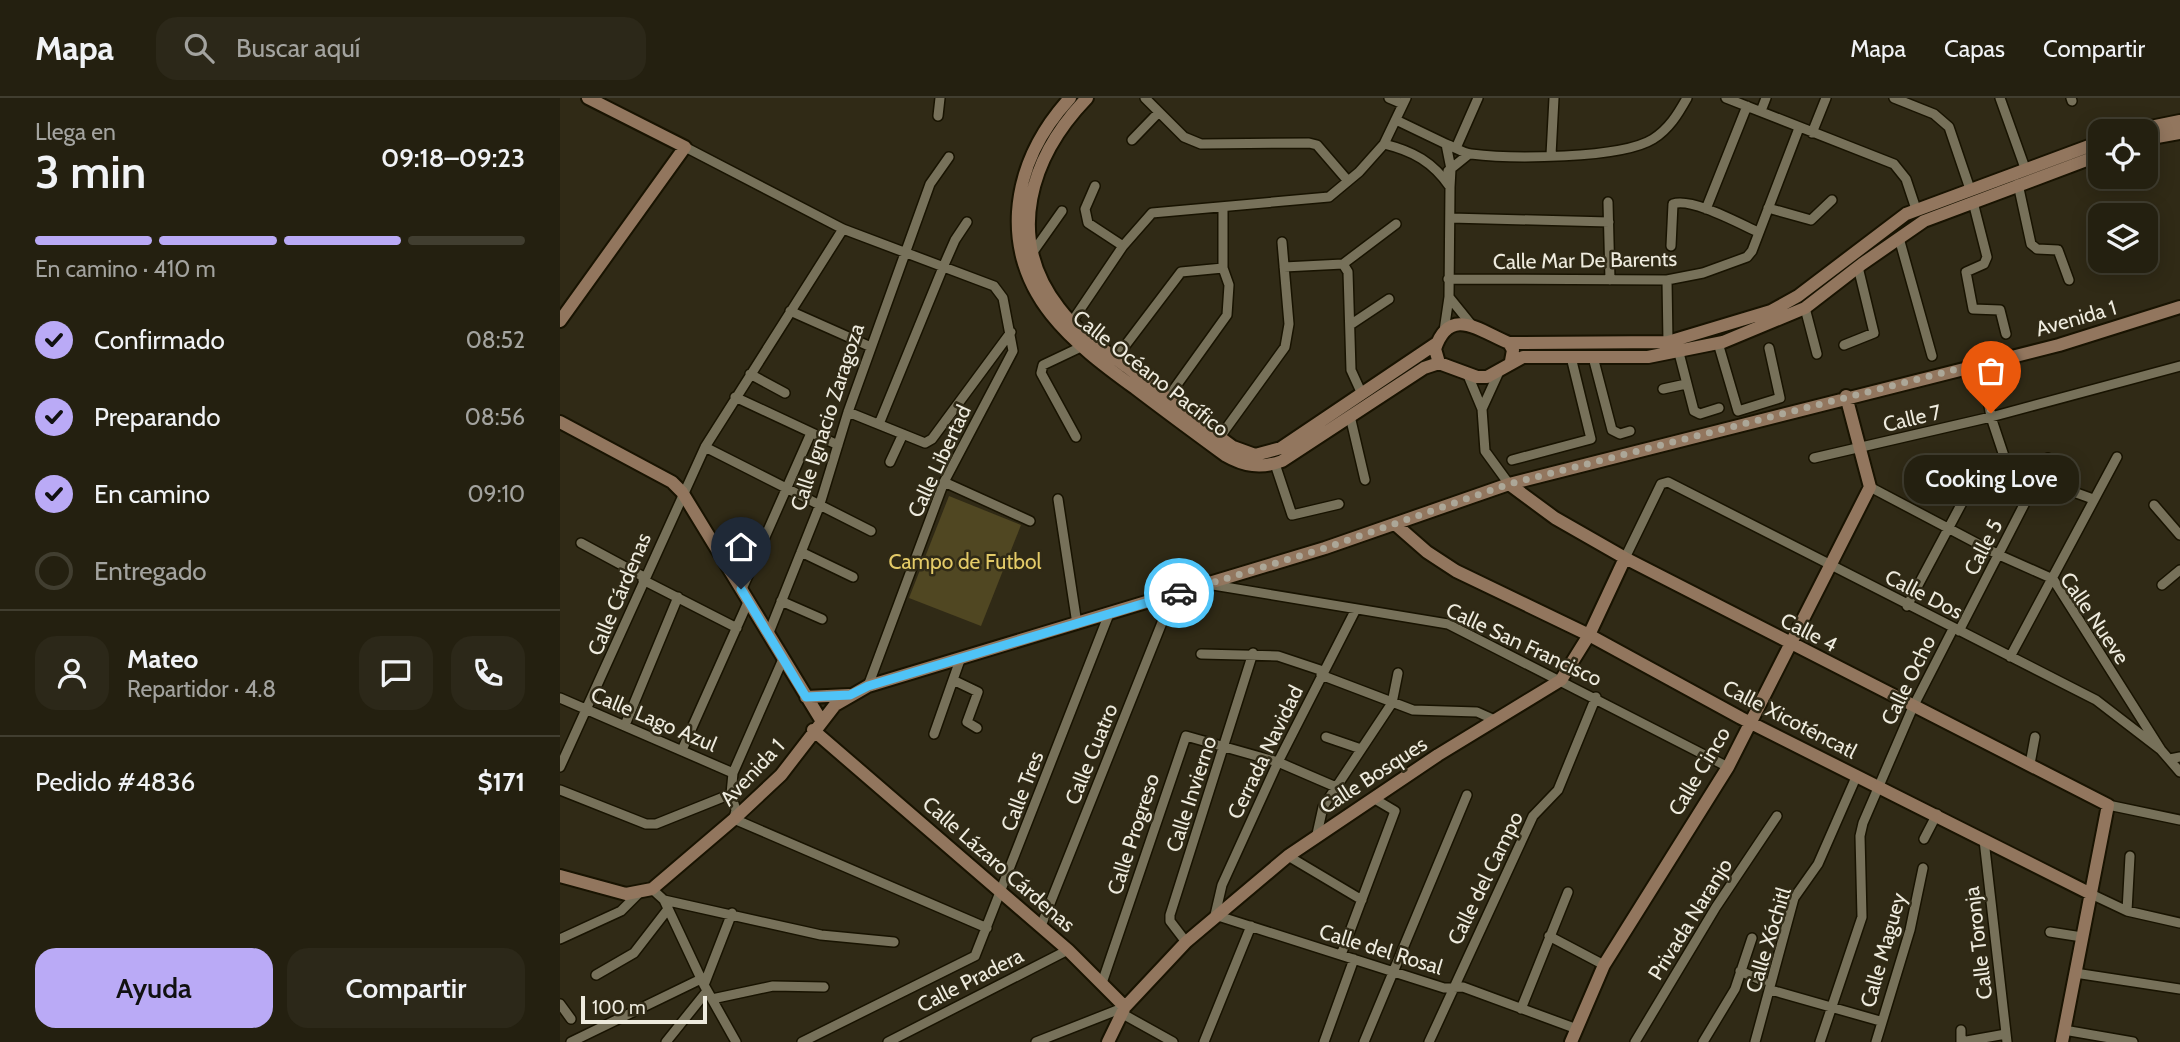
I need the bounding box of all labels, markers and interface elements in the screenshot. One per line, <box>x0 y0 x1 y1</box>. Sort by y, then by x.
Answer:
search box <box>156 17 646 80</box>
text: Mapa <box>35 28 114 68</box>
icon: search <box>180 29 218 67</box>
text: Buscar aquí <box>236 32 360 64</box>
text: Mapa <box>1850 34 1906 63</box>
text: Capas <box>1944 34 2005 63</box>
text: Compartir <box>2043 34 2145 63</box>
text: Llega en <box>35 118 116 146</box>
map controls <box>2088 119 2158 273</box>
button: locate <box>2088 119 2158 189</box>
text: 09:18–09:23 <box>381 142 525 174</box>
text: 3 min <box>35 144 146 200</box>
button: layers <box>2088 203 2158 273</box>
street label: Calle Mar De Barents <box>1493 246 1678 274</box>
text: En camino · 410 m <box>35 255 216 283</box>
street label: Avenida 1 <box>2033 295 2119 341</box>
street label: Calle Océano Pacífico <box>1068 304 1234 442</box>
street label: Calle Ignacio Zaragoza <box>785 320 869 514</box>
icon: check <box>35 321 73 359</box>
text: Confirmado <box>94 324 225 356</box>
text: 08:52 <box>466 326 525 354</box>
pin <box>1961 341 2021 413</box>
icon: bag <box>1972 352 2010 390</box>
icon: check <box>35 398 73 436</box>
street label: Calle 7 <box>1881 399 1944 437</box>
text: Preparando <box>94 401 221 433</box>
street label: Calle Libertad <box>902 401 976 521</box>
text: 08:56 <box>465 403 525 431</box>
callout: Cooking Love <box>1904 455 2078 504</box>
text: Cooking Love <box>1925 465 2058 493</box>
icon: check <box>35 475 73 513</box>
text: En camino <box>94 478 210 510</box>
text: 09:10 <box>468 480 525 508</box>
street label: Calle 5 <box>1958 515 2008 579</box>
pin <box>711 517 771 589</box>
icon: home <box>722 528 760 566</box>
street label: Calle Cárdenas <box>582 529 656 659</box>
park label: Campo de Futbol <box>889 549 1042 574</box>
text: Entregado <box>94 555 207 587</box>
courier <box>1144 558 1214 628</box>
street label: Calle Dos <box>1881 564 1967 624</box>
street label: Calle Nueve <box>2055 567 2135 669</box>
icon: car <box>1160 574 1198 612</box>
street label: Calle San Francisco <box>1442 597 1606 691</box>
street label: Calle 4 <box>1776 607 1842 657</box>
street label: Calle Ocho <box>1876 631 1940 729</box>
button: person <box>35 636 109 710</box>
button: chat <box>359 636 433 710</box>
button: phone <box>451 636 525 710</box>
text: Mateo <box>127 643 198 675</box>
street label: Calle Xicoténcatl <box>1719 674 1861 764</box>
text: Repartidor · 4.8 <box>127 675 276 703</box>
street label: Calle Lago Azul <box>587 681 721 757</box>
street label: Cerrada Navidad <box>1222 681 1308 823</box>
street label: Calle Cuatro <box>1059 700 1123 808</box>
street label: Calle Cinco <box>1663 722 1735 820</box>
street label: Calle Bosques <box>1315 731 1432 819</box>
street label: Avenida 1 <box>715 733 789 811</box>
street label: Calle Invierno <box>1161 733 1221 855</box>
street label: Calle Tres <box>995 747 1049 834</box>
text: Pedido #4836 <box>35 766 195 798</box>
text: $171 <box>477 766 525 798</box>
street label: Calle Progreso <box>1102 770 1164 898</box>
street label: Calle Lázaro Cárdenas <box>918 791 1081 937</box>
street label: Calle del Campo <box>1442 807 1528 949</box>
street label: Privada Naranjo <box>1643 854 1738 985</box>
street label: Calle Xóchitl <box>1740 884 1796 996</box>
street label: Calle Toronja <box>1959 885 1998 1001</box>
street label: Calle Maguey <box>1855 889 1911 1010</box>
street label: Calle del Rosal <box>1316 918 1446 980</box>
street label: Calle Pradera <box>913 943 1027 1017</box>
button: Ayuda <box>35 948 273 1028</box>
button: Compartir <box>287 948 525 1028</box>
scale bar <box>581 993 707 1025</box>
text: 100 m <box>592 996 646 1019</box>

